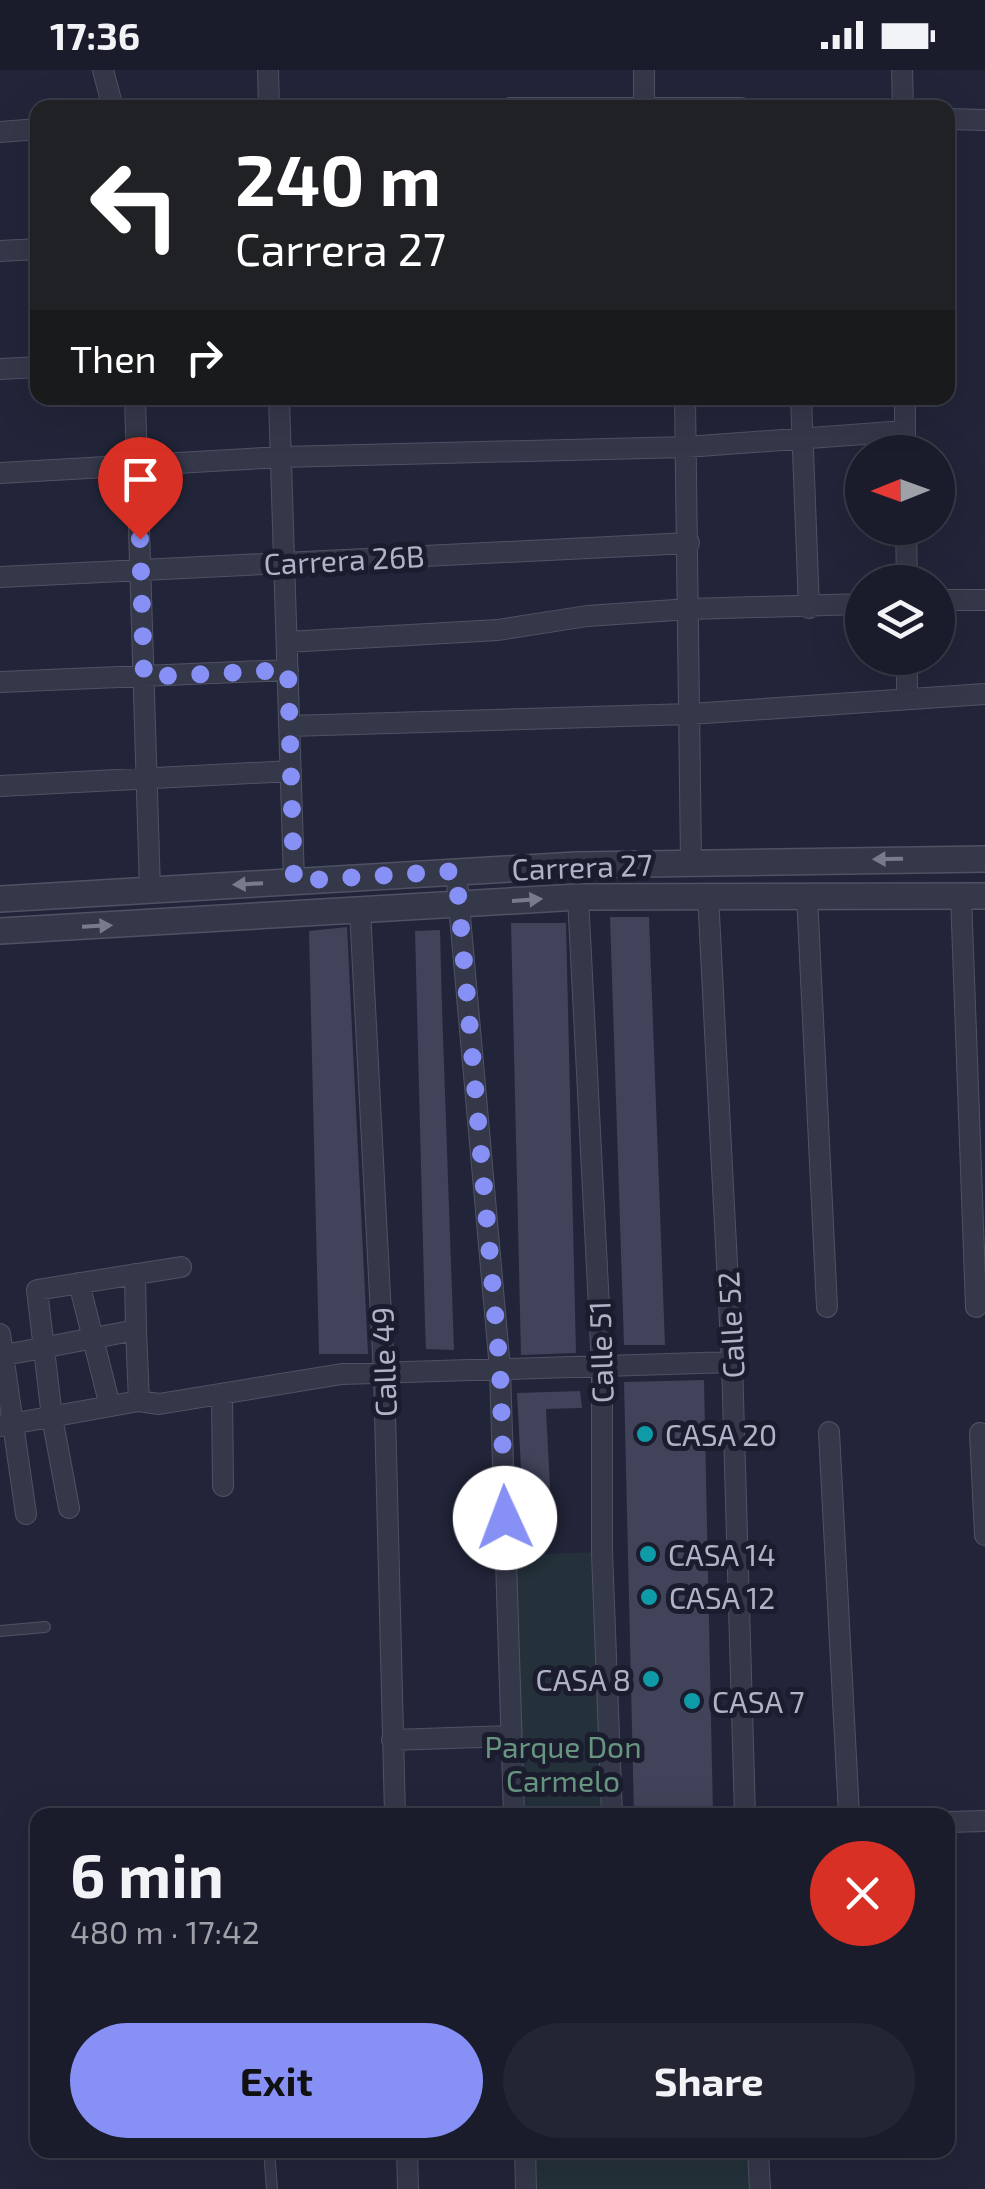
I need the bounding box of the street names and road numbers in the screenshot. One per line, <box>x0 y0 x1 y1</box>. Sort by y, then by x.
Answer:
street label: Carrera 26B <box>263 537 425 581</box>
street label: Carrera 27 <box>511 846 653 886</box>
street label: Calle 52 <box>709 1271 751 1379</box>
street label: Calle 51 <box>580 1300 620 1404</box>
street label: Calle 49 <box>363 1306 403 1418</box>

